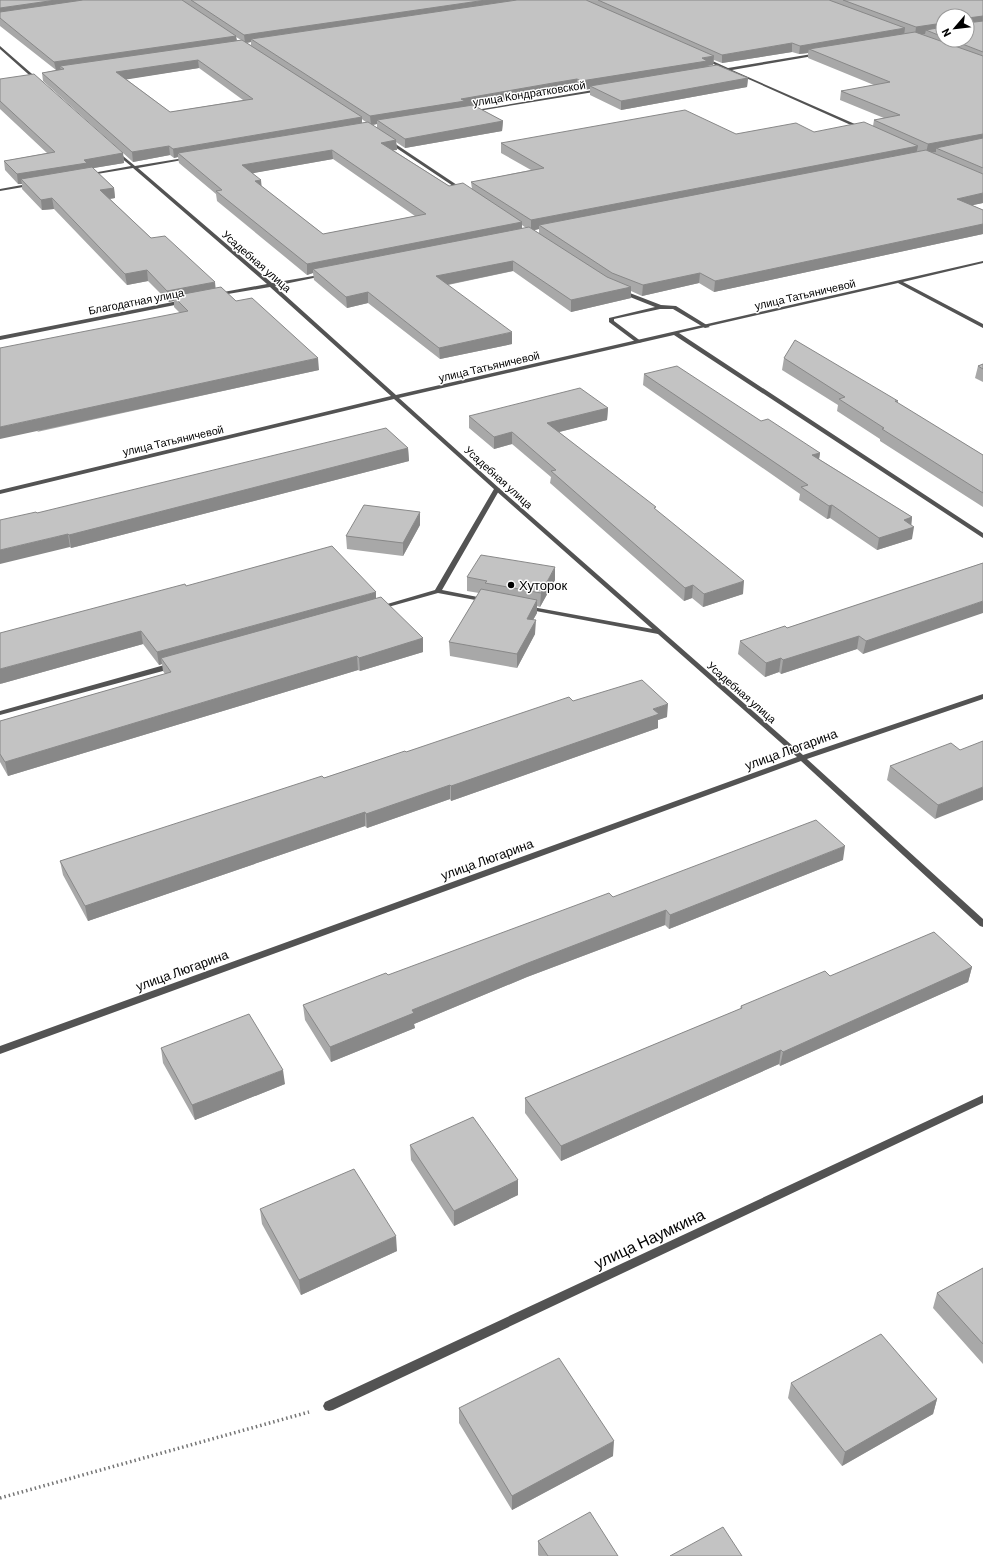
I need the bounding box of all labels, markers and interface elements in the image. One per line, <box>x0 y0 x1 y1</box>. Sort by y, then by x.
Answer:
north arrow <box>935 8 975 48</box>
text: N <box>938 27 953 39</box>
street label: улица Кондратковской <box>472 78 586 108</box>
street label: Усадебная улица <box>220 227 295 295</box>
street label: улица Татьяничевой <box>753 276 857 312</box>
street label: Благодатная улица <box>87 285 186 317</box>
street label: улица Татьяничевой <box>437 348 541 384</box>
street label: улица Татьяничевой <box>121 422 225 458</box>
street label: Усадебная улица <box>462 443 536 512</box>
place label: Хуторок <box>519 577 567 593</box>
marker: Хуторок <box>506 580 516 590</box>
street label: Усадебная улица <box>705 658 780 726</box>
street label: улица Люгарина <box>743 725 840 773</box>
street label: улица Люгарина <box>439 835 536 883</box>
street label: улица Люгарина <box>134 946 231 994</box>
street label: улица Наумкина <box>591 1204 707 1272</box>

